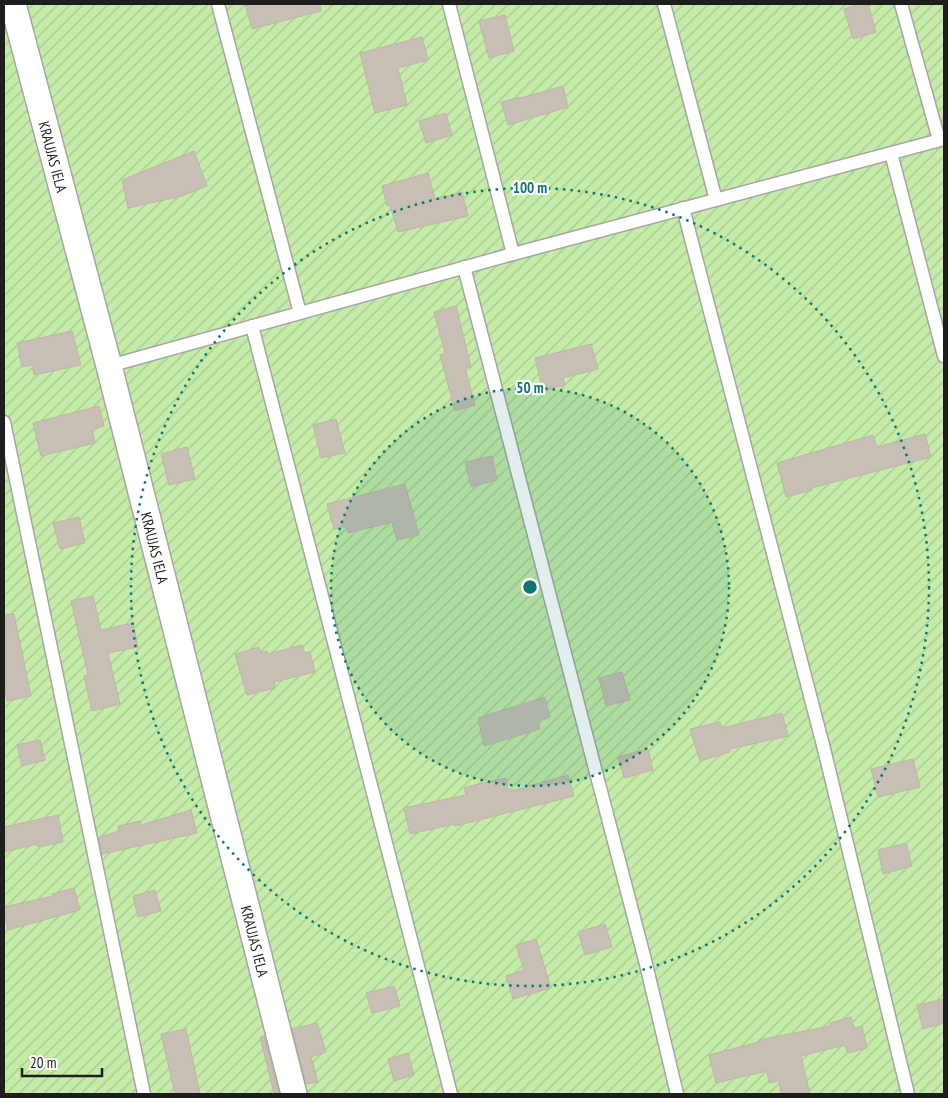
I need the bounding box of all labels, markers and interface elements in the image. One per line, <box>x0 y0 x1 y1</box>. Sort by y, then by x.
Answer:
street label: KRAUJAS IELA <box>35 119 72 195</box>
text: 100 m <box>513 178 547 197</box>
text: 50 m <box>516 378 544 397</box>
street label: KRAUJAS IELA <box>137 510 174 586</box>
centre of rings <box>521 578 539 596</box>
street label: KRAUJAS IELA <box>237 904 274 980</box>
scale bar <box>22 1046 102 1078</box>
text: 20 m <box>30 1053 56 1072</box>

